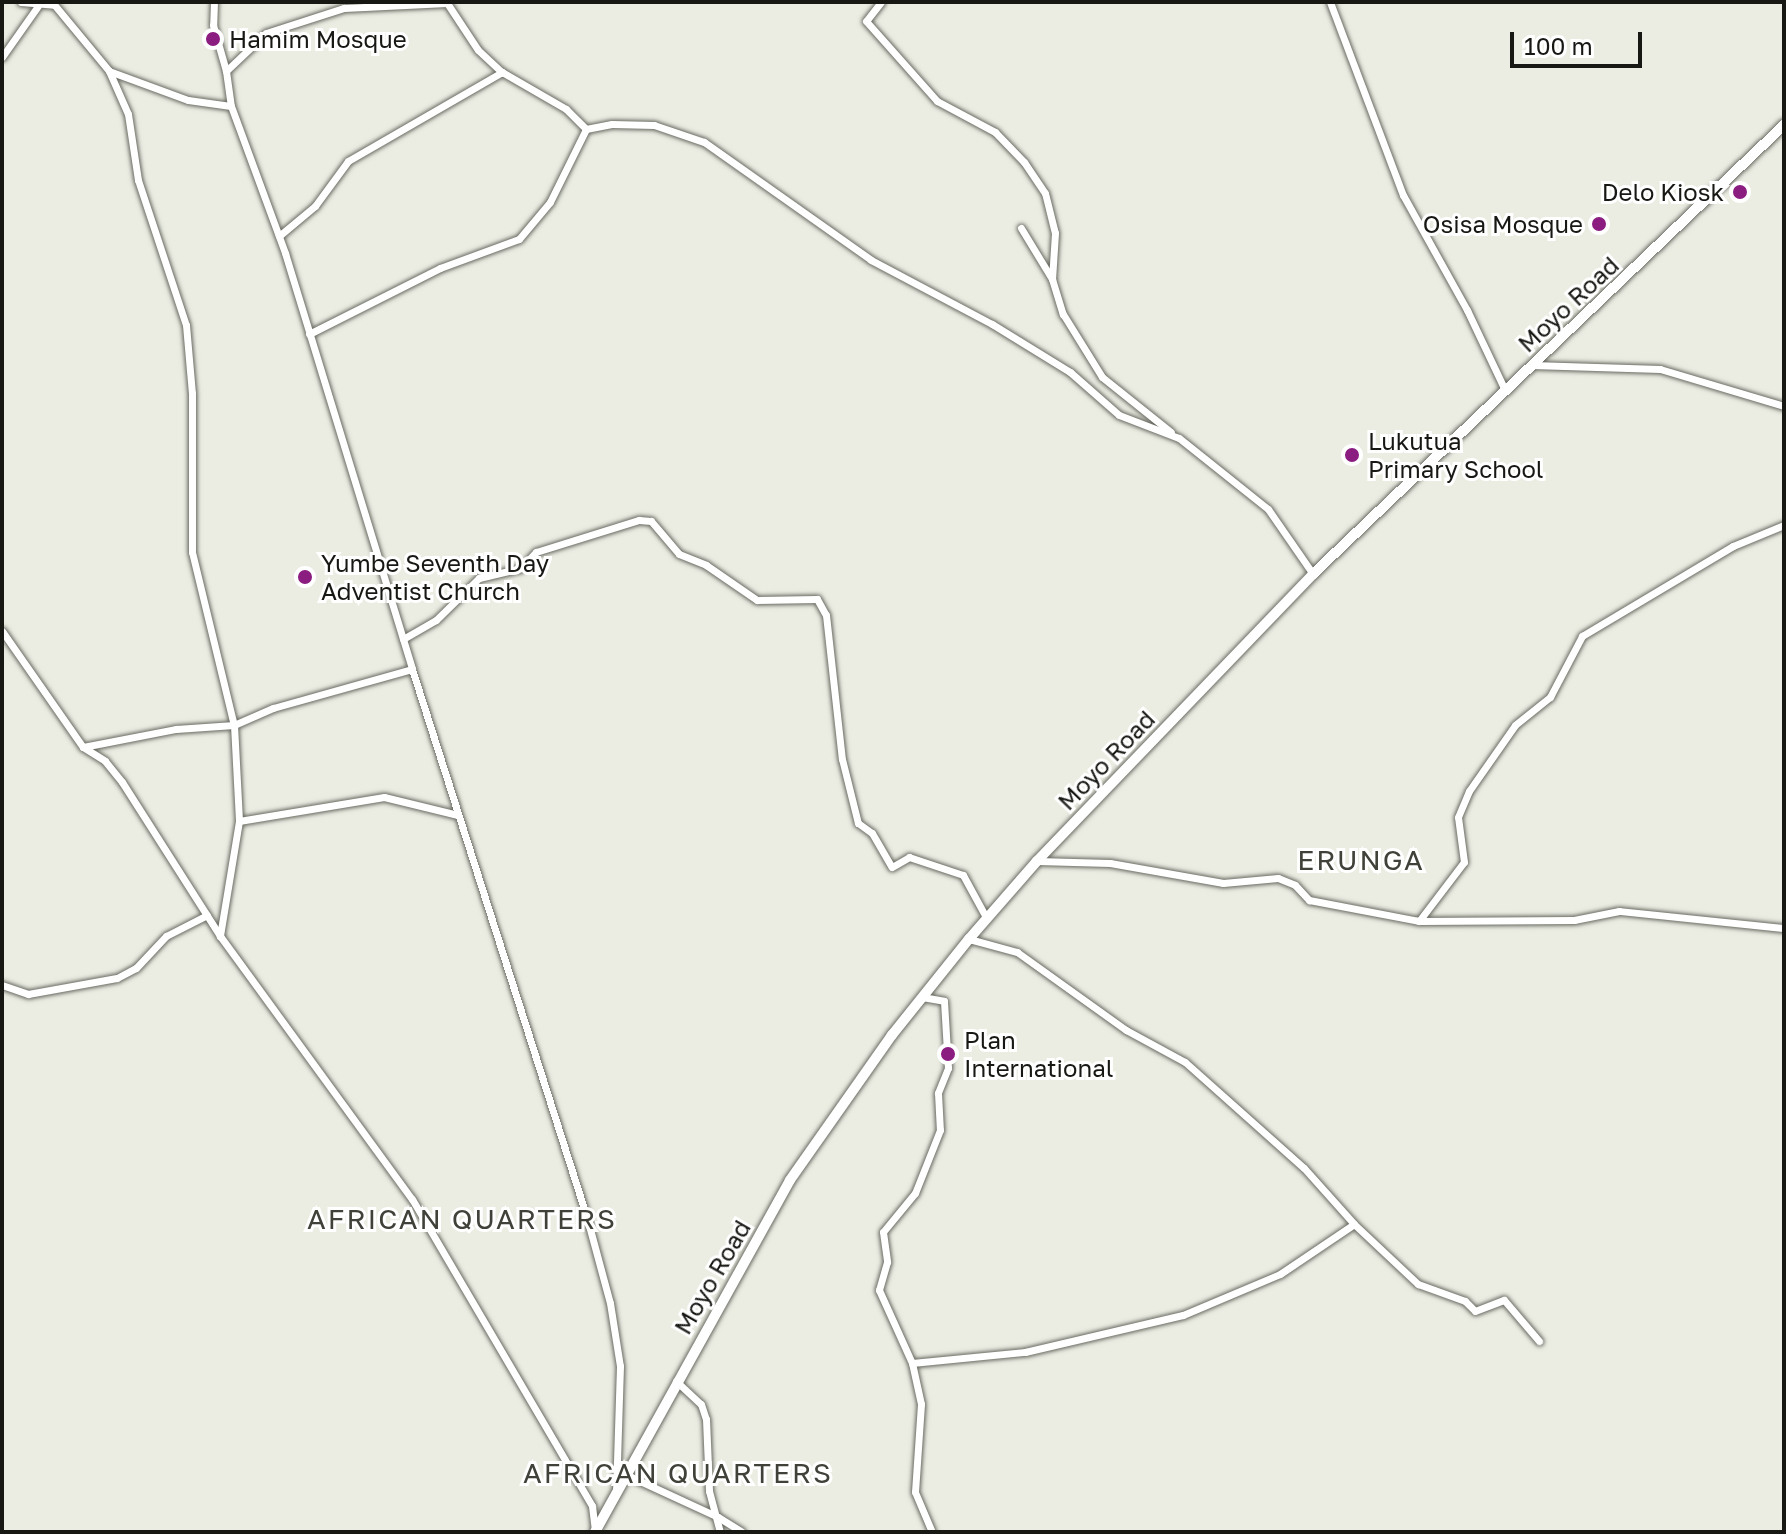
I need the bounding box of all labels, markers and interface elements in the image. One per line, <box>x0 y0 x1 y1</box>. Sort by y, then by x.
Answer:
scale bar <box>1514 16 1646 66</box>
place label: Hamim Mosque <box>229 25 407 53</box>
marker: Hamim Mosque <box>204 30 222 48</box>
text: 100 m <box>1524 31 1593 60</box>
place label: Delo Kiosk <box>1602 178 1724 206</box>
marker: Delo Kiosk <box>1731 183 1749 201</box>
place label: Osisa Mosque <box>1423 210 1583 238</box>
marker: Osisa Mosque <box>1590 215 1608 233</box>
street label: Moyo Road <box>1512 250 1624 358</box>
place label: Lukutua Primary School <box>1368 427 1544 483</box>
marker: Lukutua Primary School <box>1343 446 1361 464</box>
place label: Yumbe Seventh Day Adventist Church <box>321 549 549 605</box>
marker: Yumbe Seventh Day Adventist Church <box>296 568 314 586</box>
street label: Moyo Road <box>1052 704 1160 816</box>
district label: ERUNGA <box>1297 843 1425 877</box>
place label: Plan International <box>964 1026 1113 1082</box>
marker: Plan International <box>939 1045 957 1063</box>
district label: AFRICAN QUARTERS <box>307 1202 617 1236</box>
street label: Moyo Road <box>668 1215 756 1339</box>
district label: AFRICAN QUARTERS <box>523 1456 833 1490</box>

